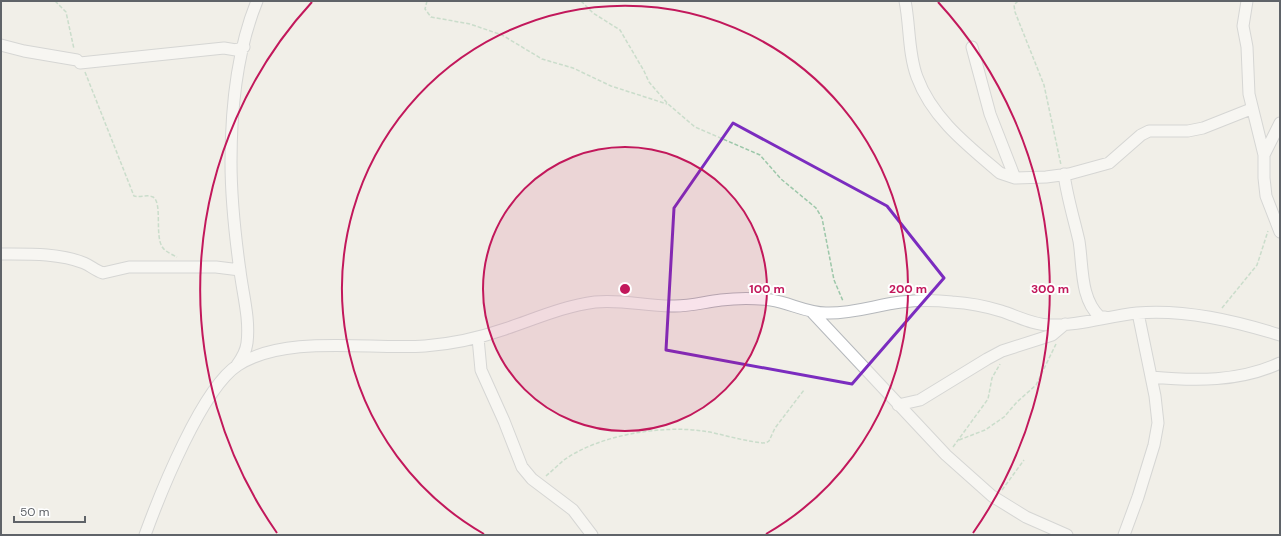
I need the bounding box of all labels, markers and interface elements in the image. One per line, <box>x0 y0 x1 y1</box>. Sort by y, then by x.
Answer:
text: 100 m <box>749 281 785 297</box>
text: 200 m <box>889 281 927 297</box>
text: 300 m <box>1031 281 1069 297</box>
centre of rings <box>618 282 632 296</box>
scale bar <box>14 498 85 524</box>
text: 50 m <box>20 504 49 520</box>

